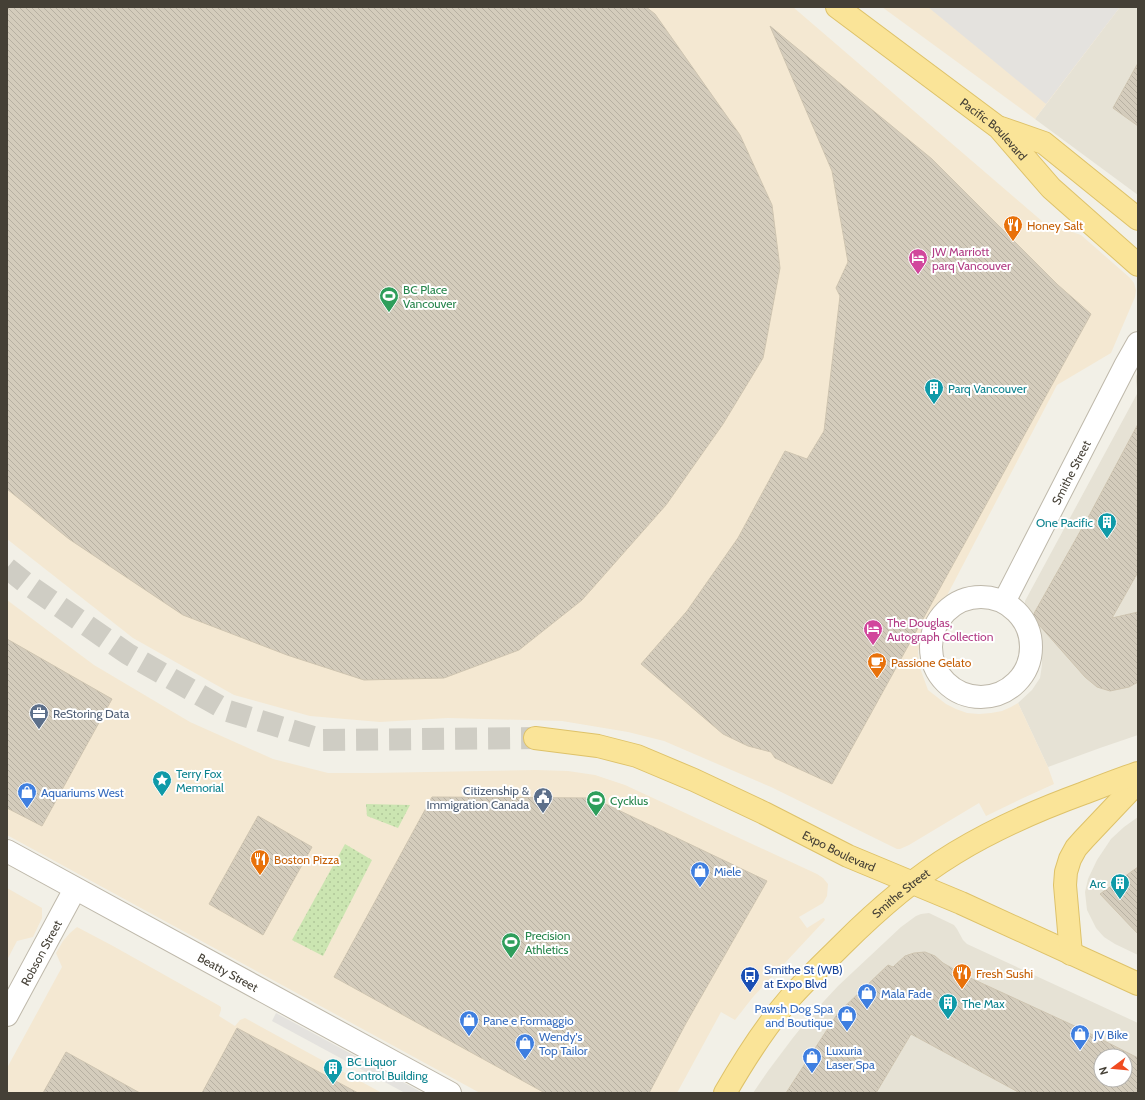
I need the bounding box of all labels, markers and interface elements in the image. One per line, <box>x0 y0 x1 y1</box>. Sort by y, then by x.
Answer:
street label: Pacific Boulevard <box>957 94 1031 163</box>
restaurant icon: Honey Salt <box>1002 214 1024 242</box>
place label: Honey Salt <box>1027 218 1083 233</box>
place label: JW Marriott parq Vancouver <box>931 244 1011 273</box>
hotel icon: JW Marriott parq Vancouver <box>907 247 929 275</box>
place label: BC Place Vancouver <box>403 282 457 311</box>
sports icon: BC Place Vancouver <box>378 285 400 313</box>
building icon: Parq Vancouver <box>923 377 945 405</box>
place label: Parq Vancouver <box>948 381 1027 396</box>
street label: Smithe Street <box>1048 437 1093 507</box>
building icon: One Pacific <box>1096 511 1118 539</box>
place label: One Pacific <box>1036 515 1094 530</box>
place label: The Douglas, Autograph Collection <box>887 615 994 644</box>
hotel icon: The Douglas, Autograph Collection <box>862 618 884 646</box>
cafe icon: Passione Gelato <box>866 651 888 679</box>
place label: Passione Gelato <box>891 655 972 670</box>
office icon: ReStoring Data <box>28 702 50 730</box>
place label: ReStoring Data <box>53 706 129 721</box>
place label: Terry Fox Memorial <box>176 766 224 795</box>
place icon: Terry Fox Memorial <box>151 769 173 797</box>
shop icon: Aquariums West <box>16 781 38 809</box>
place label: Citizenship & Immigration Canada <box>426 783 530 812</box>
place label: Aquariums West <box>41 785 124 800</box>
public building icon: Citizenship & Immigration Canada <box>532 786 554 814</box>
sports icon: Cycklus <box>585 789 607 817</box>
place label: Cycklus <box>610 793 648 808</box>
street label: Expo Boulevard <box>800 827 878 874</box>
restaurant icon: Boston Pizza <box>249 848 271 876</box>
place label: Boston Pizza <box>274 852 339 867</box>
shop icon: Miele <box>689 860 711 888</box>
place label: Miele <box>714 864 741 879</box>
street label: Smithe Street <box>868 865 932 921</box>
building icon: Arc <box>1109 872 1131 900</box>
place label: Arc <box>1090 876 1107 891</box>
street label: Robson Street <box>17 917 64 988</box>
place label: Precision Athletics <box>525 928 571 957</box>
sports icon: Precision Athletics <box>500 931 522 959</box>
street label: Beatty Street <box>195 949 261 994</box>
place label: Smithe St (WB) at Expo Blvd <box>764 962 843 991</box>
restaurant icon: Fresh Sushi <box>951 962 973 990</box>
bus stop icon: Smithe St (WB) at Expo Blvd <box>739 965 761 993</box>
place label: Fresh Sushi <box>976 966 1033 981</box>
shop icon: Mala Fade <box>856 982 878 1010</box>
place label: Mala Fade <box>881 986 932 1001</box>
building icon: The Max <box>937 992 959 1020</box>
place label: The Max <box>962 996 1005 1011</box>
place label: Pawsh Dog Spa and Boutique <box>755 1001 833 1030</box>
shop icon: Pawsh Dog Spa and Boutique <box>836 1004 858 1032</box>
shop icon: Pane e Formaggio <box>458 1009 480 1037</box>
place label: Pane e Formaggio <box>483 1013 574 1028</box>
shop icon: JV Bike <box>1069 1023 1091 1051</box>
place label: JV Bike <box>1093 1027 1128 1042</box>
place label: Wendy's Top Tailor <box>539 1029 588 1058</box>
shop icon: Wendy's Top Tailor <box>514 1032 536 1060</box>
place label: Luxuria Laser Spa <box>826 1043 875 1072</box>
shop icon: Luxuria Laser Spa <box>801 1046 823 1074</box>
north arrow <box>1093 1048 1133 1088</box>
place label: BC Liquor Control Building <box>347 1054 429 1083</box>
building icon: BC Liquor Control Building <box>322 1057 344 1085</box>
text: N <box>1096 1065 1111 1076</box>

